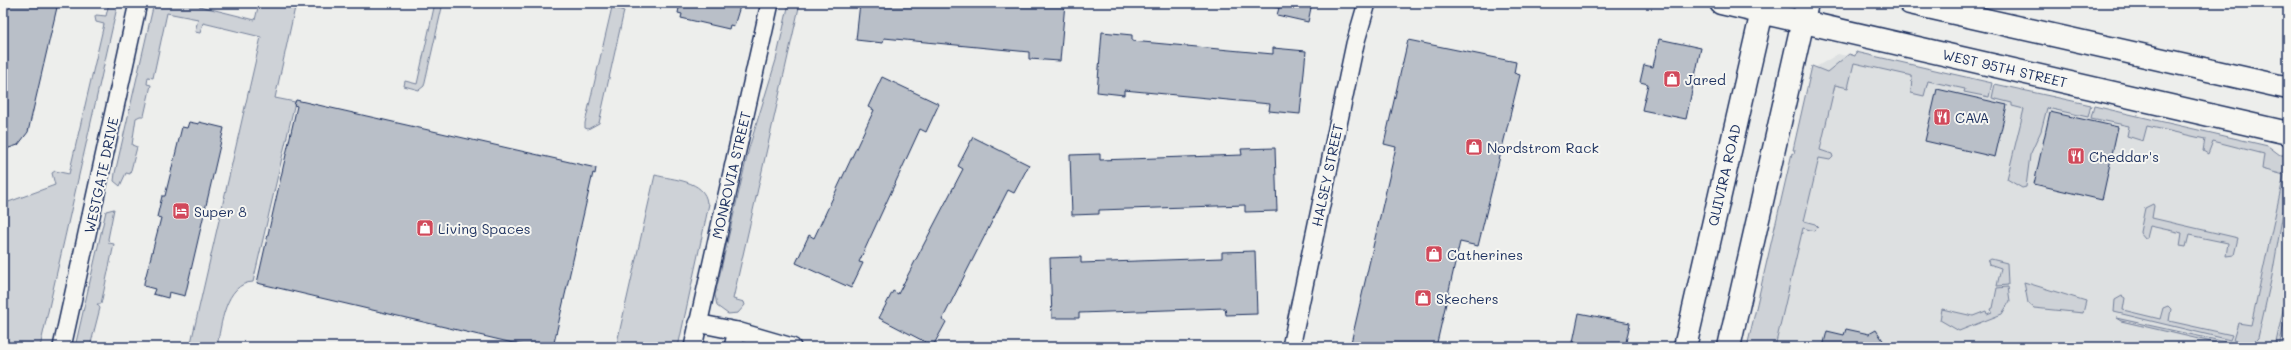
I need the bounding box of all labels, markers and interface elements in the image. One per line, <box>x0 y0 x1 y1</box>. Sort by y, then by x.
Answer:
street label: WEST 95TH STREET <box>1941 44 2070 92</box>
shop icon: Jared <box>1662 69 1682 89</box>
place label: Jared <box>1685 70 1726 89</box>
restaurant icon: CAVA <box>1932 107 1952 127</box>
place label: CAVA <box>1955 108 1989 127</box>
street label: MONROVIA STREET <box>707 109 755 241</box>
street label: WESTGATE DRIVE <box>79 115 123 235</box>
street label: HALSEY STREET <box>1307 121 1347 228</box>
street label: QUIVIRA ROAD <box>1703 122 1745 228</box>
shop icon: Nordstrom Rack <box>1464 137 1484 157</box>
place label: Nordstrom Rack <box>1487 138 1599 157</box>
restaurant icon: Cheddar's <box>2066 146 2086 166</box>
place label: Cheddar's <box>2089 147 2159 166</box>
hotel icon: Super 8 <box>171 201 191 221</box>
place label: Super 8 <box>194 202 247 221</box>
shop icon: Living Spaces <box>415 218 435 238</box>
place label: Living Spaces <box>438 219 531 238</box>
shop icon: Catherines <box>1424 244 1444 264</box>
place label: Catherines <box>1447 245 1523 264</box>
shop icon: Skechers <box>1413 288 1433 308</box>
place label: Skechers <box>1436 289 1499 308</box>

